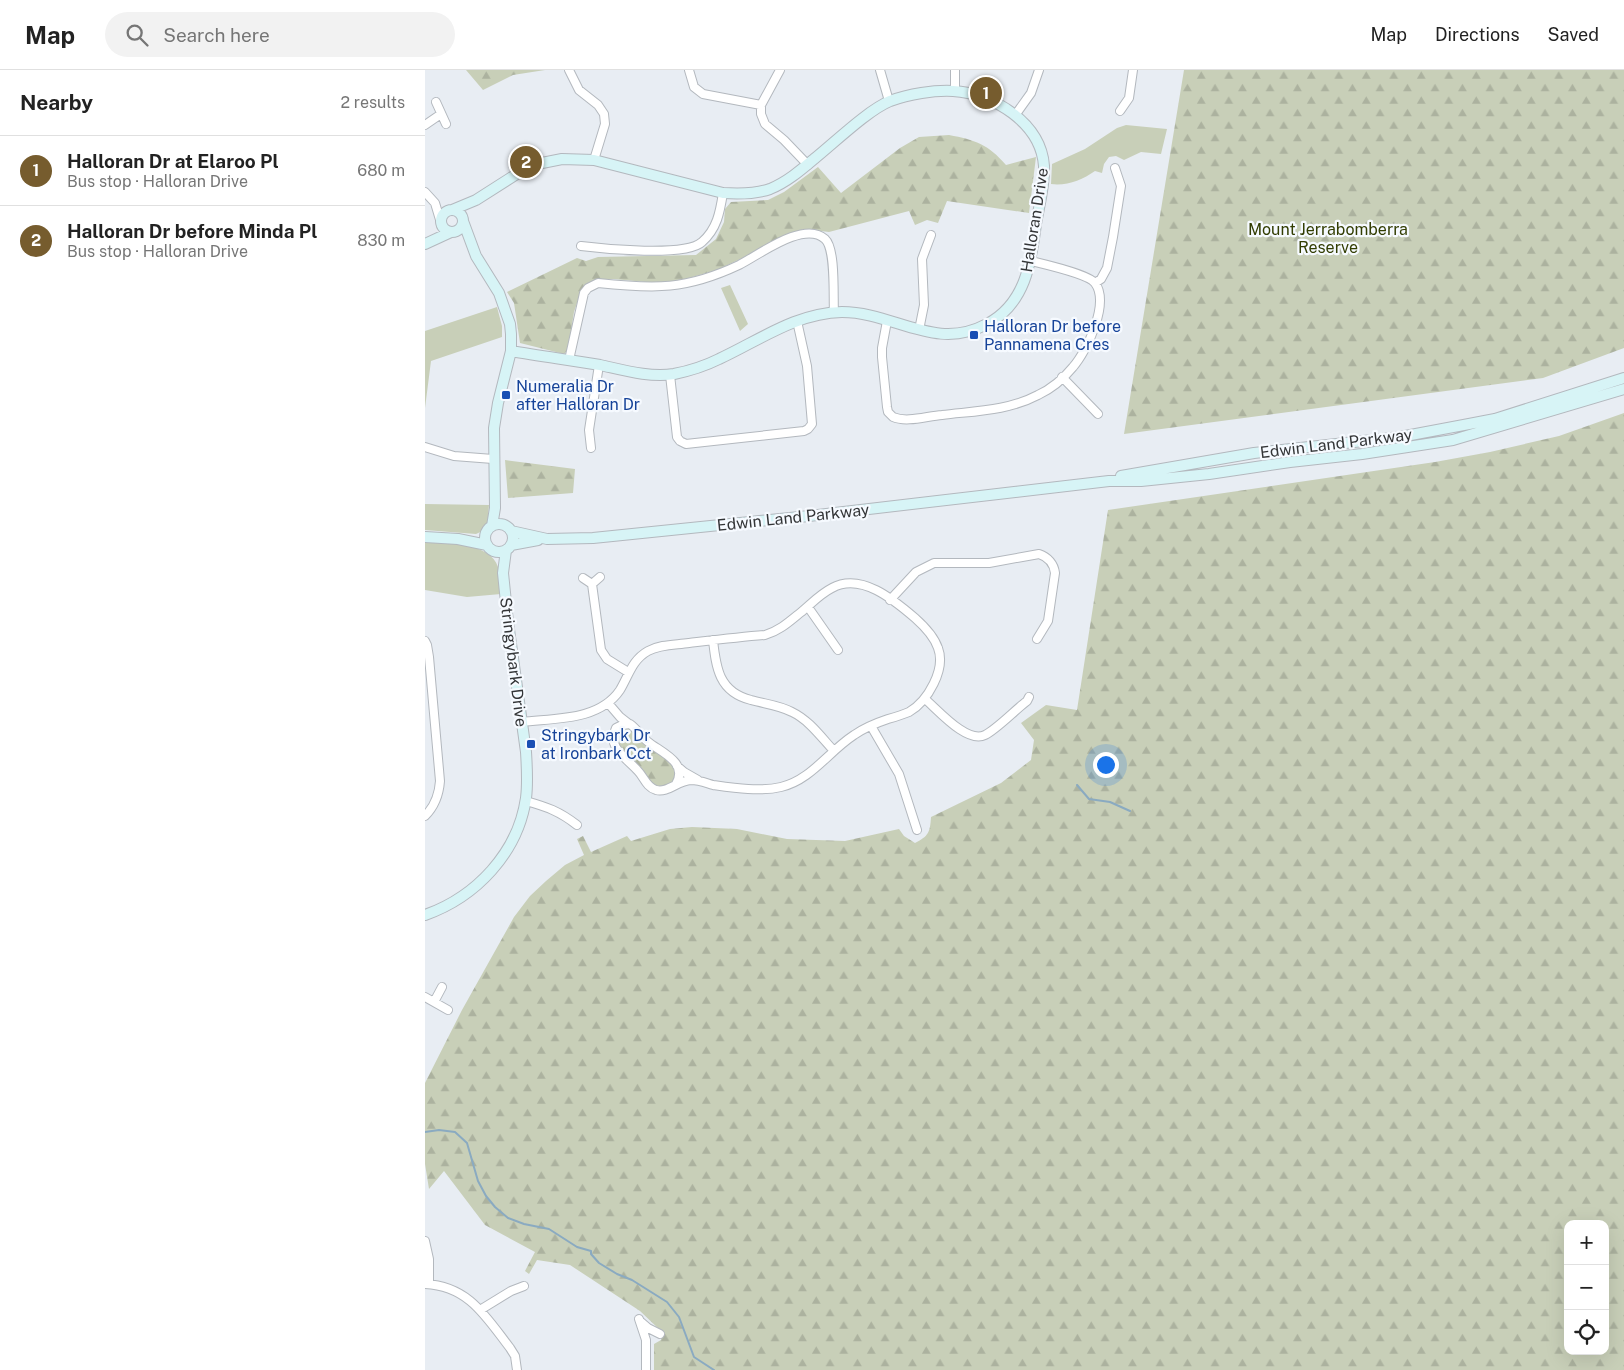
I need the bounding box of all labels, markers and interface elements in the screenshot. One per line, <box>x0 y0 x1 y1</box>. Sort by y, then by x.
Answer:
search box <box>105 12 455 57</box>
text: Map <box>25 21 75 49</box>
icon: search <box>123 21 151 49</box>
text: Search here <box>163 24 270 46</box>
text: Map <box>1370 24 1407 45</box>
text: Directions <box>1435 24 1520 45</box>
text: Saved <box>1548 24 1599 45</box>
pin: 1 <box>970 74 1002 112</box>
text: Nearby <box>20 90 93 115</box>
text: 2 results <box>340 93 405 112</box>
pin: 2 <box>510 143 542 181</box>
text: Halloran Dr at Elaroo Pl <box>67 150 279 172</box>
text: 1 <box>33 161 39 180</box>
text: 680 m <box>357 161 405 180</box>
street label: Halloran Drive <box>1017 167 1052 274</box>
text: Bus stop · Halloran Drive <box>67 172 248 191</box>
text: Halloran Dr before Minda Pl <box>67 220 317 242</box>
park label: Mount Jerrabomberra Reserve <box>1248 220 1408 257</box>
text: 2 <box>31 231 41 250</box>
text: 830 m <box>357 231 405 250</box>
text: Bus stop · Halloran Drive <box>67 242 248 261</box>
place label: Halloran Dr before Pannamena Cres <box>984 317 1121 354</box>
marker: Halloran Dr before Pannamena Cres <box>968 329 980 341</box>
place label: Numeralia Dr after Halloran Dr <box>516 377 640 414</box>
marker: Numeralia Dr after Halloran Dr <box>500 389 512 401</box>
street label: Edwin Land Parkway <box>1259 425 1414 462</box>
street label: Edwin Land Parkway <box>716 500 871 535</box>
street label: Stringybark Drive <box>496 596 531 728</box>
place label: Stringybark Dr at Ironbark Cct <box>541 726 652 763</box>
marker: Stringybark Dr at Ironbark Cct <box>525 738 537 750</box>
your location <box>1093 752 1119 778</box>
map controls <box>1564 1220 1609 1355</box>
button: + <box>1564 1220 1609 1265</box>
button: − <box>1564 1265 1609 1310</box>
button: locate <box>1564 1310 1609 1355</box>

